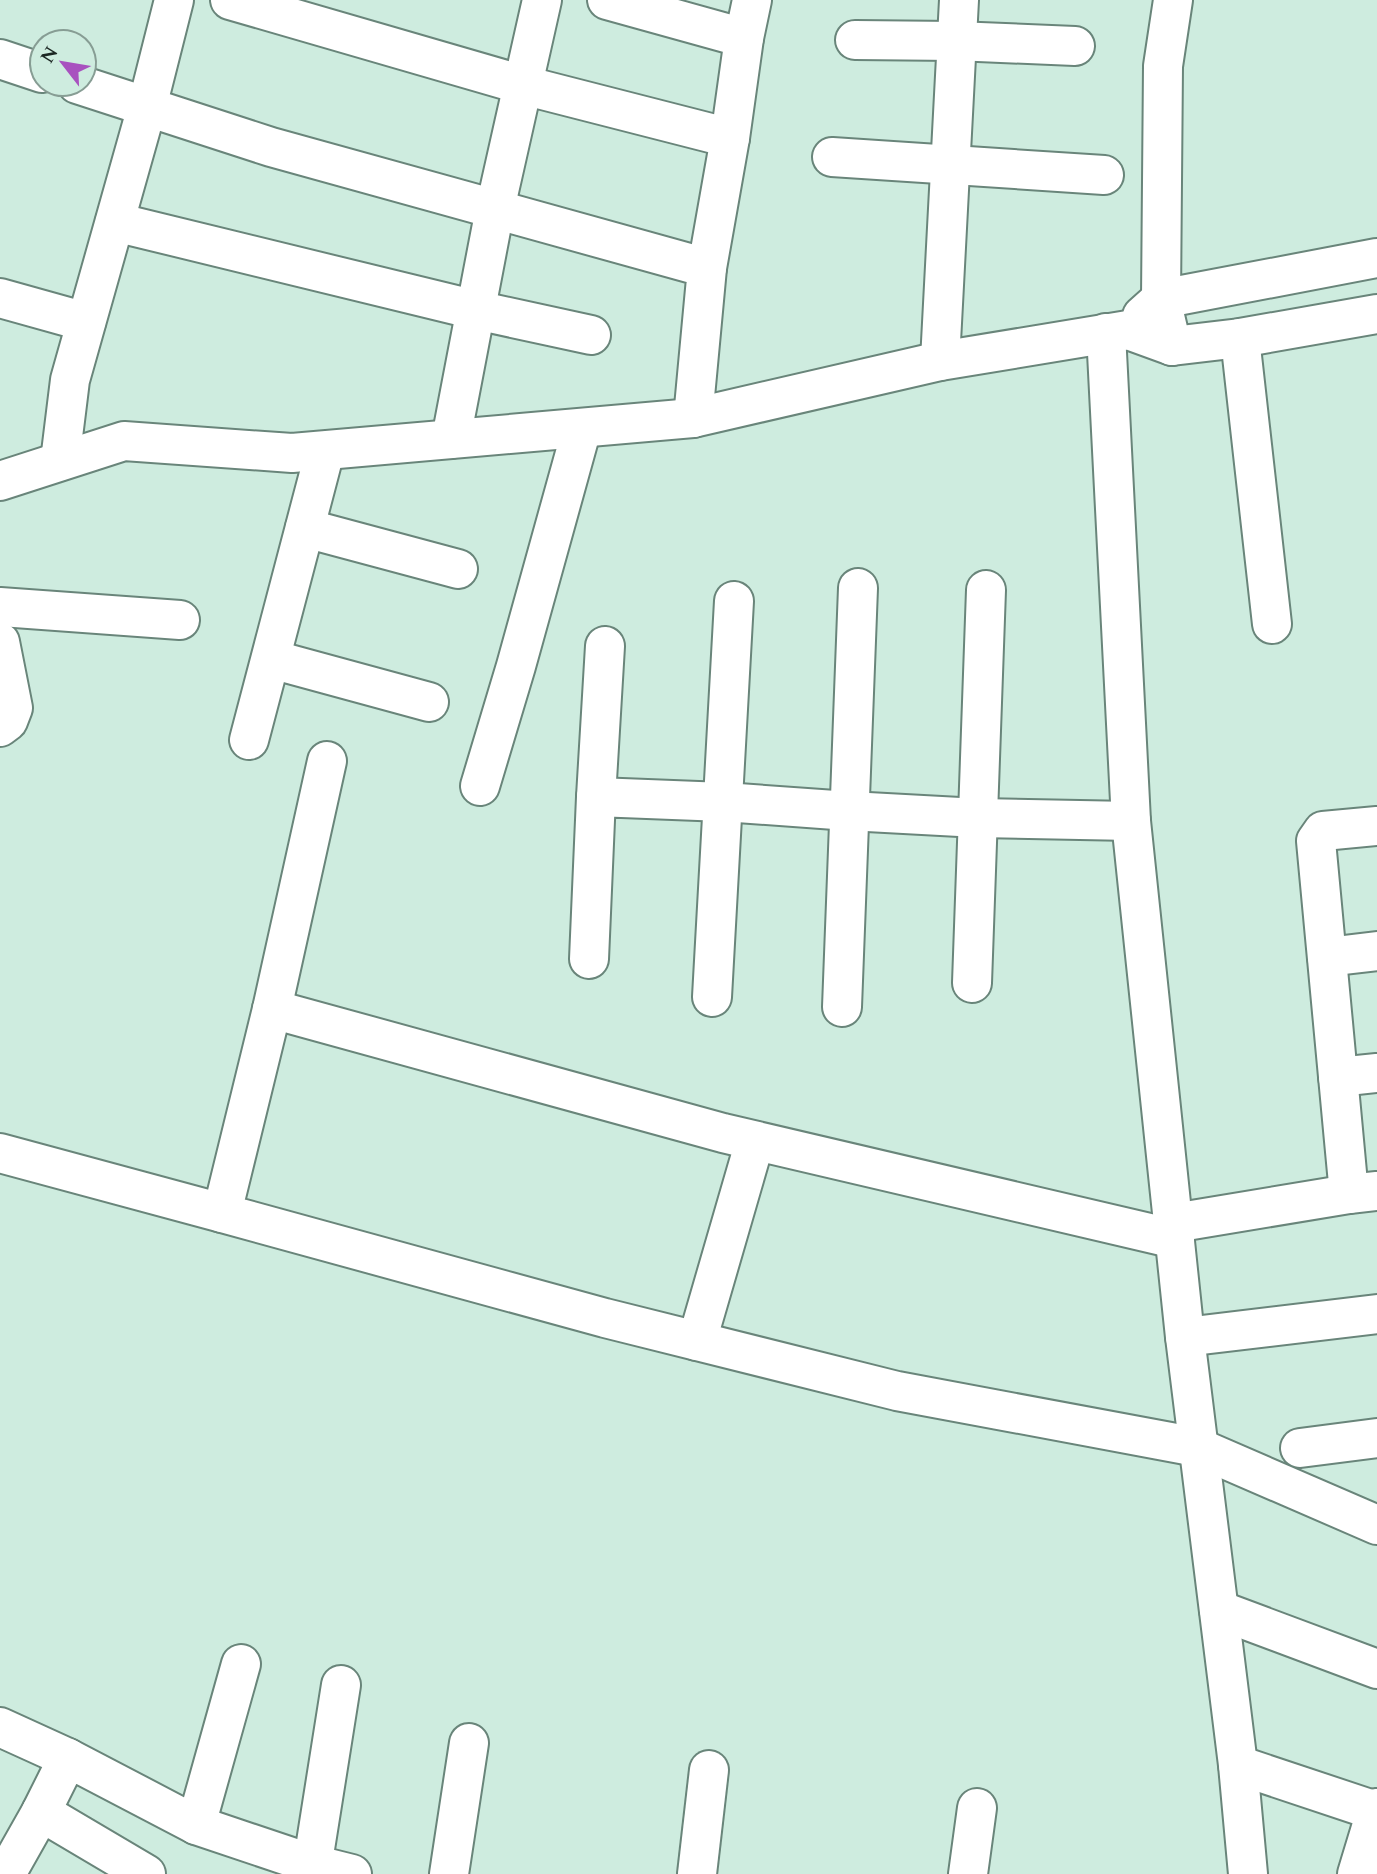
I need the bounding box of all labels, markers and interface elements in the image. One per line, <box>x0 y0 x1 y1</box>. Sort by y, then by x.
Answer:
north arrow <box>28 28 98 98</box>
text: N <box>33 41 66 69</box>

